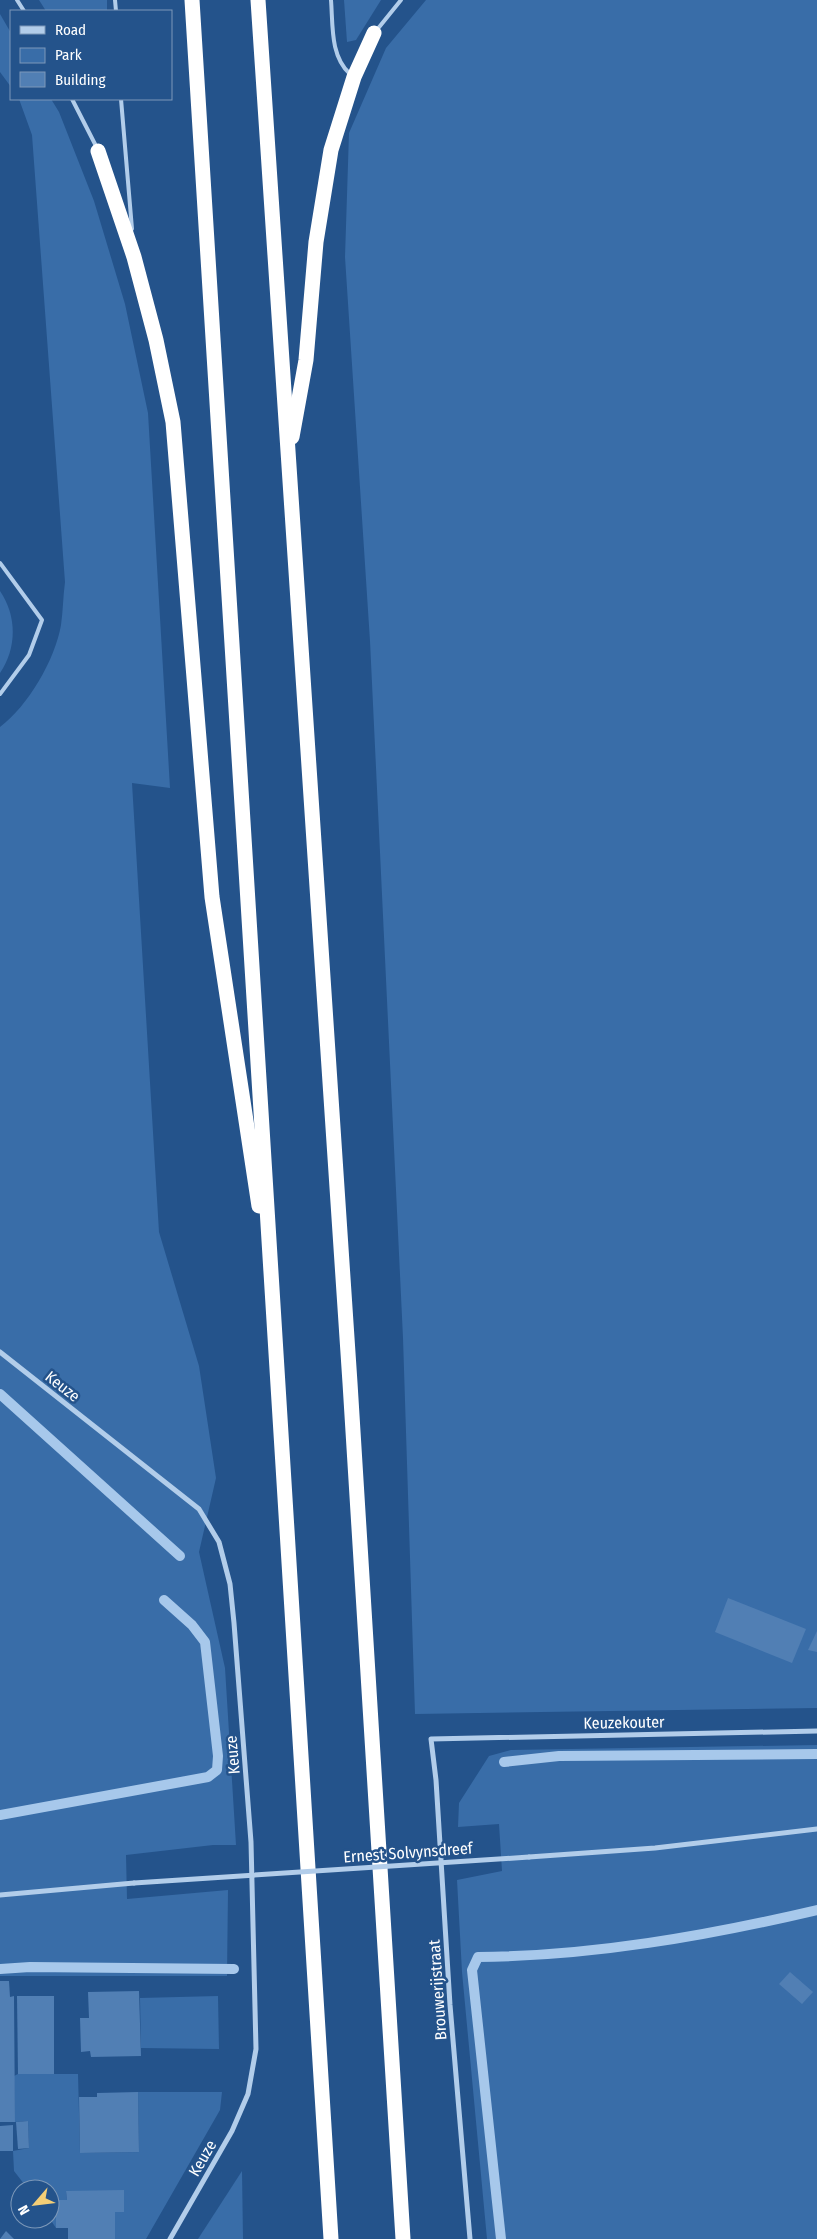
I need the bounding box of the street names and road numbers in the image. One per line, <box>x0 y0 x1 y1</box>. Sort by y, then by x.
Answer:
street label: Keuze <box>42 1367 84 1406</box>
street label: Keuzekouter <box>583 1712 665 1733</box>
street label: Keuze <box>221 1735 244 1775</box>
street label: Ernest Solvynsdreef <box>343 1838 474 1866</box>
street label: Brouwerijstraat <box>424 1938 450 2041</box>
street label: Keuze <box>185 2137 220 2180</box>

